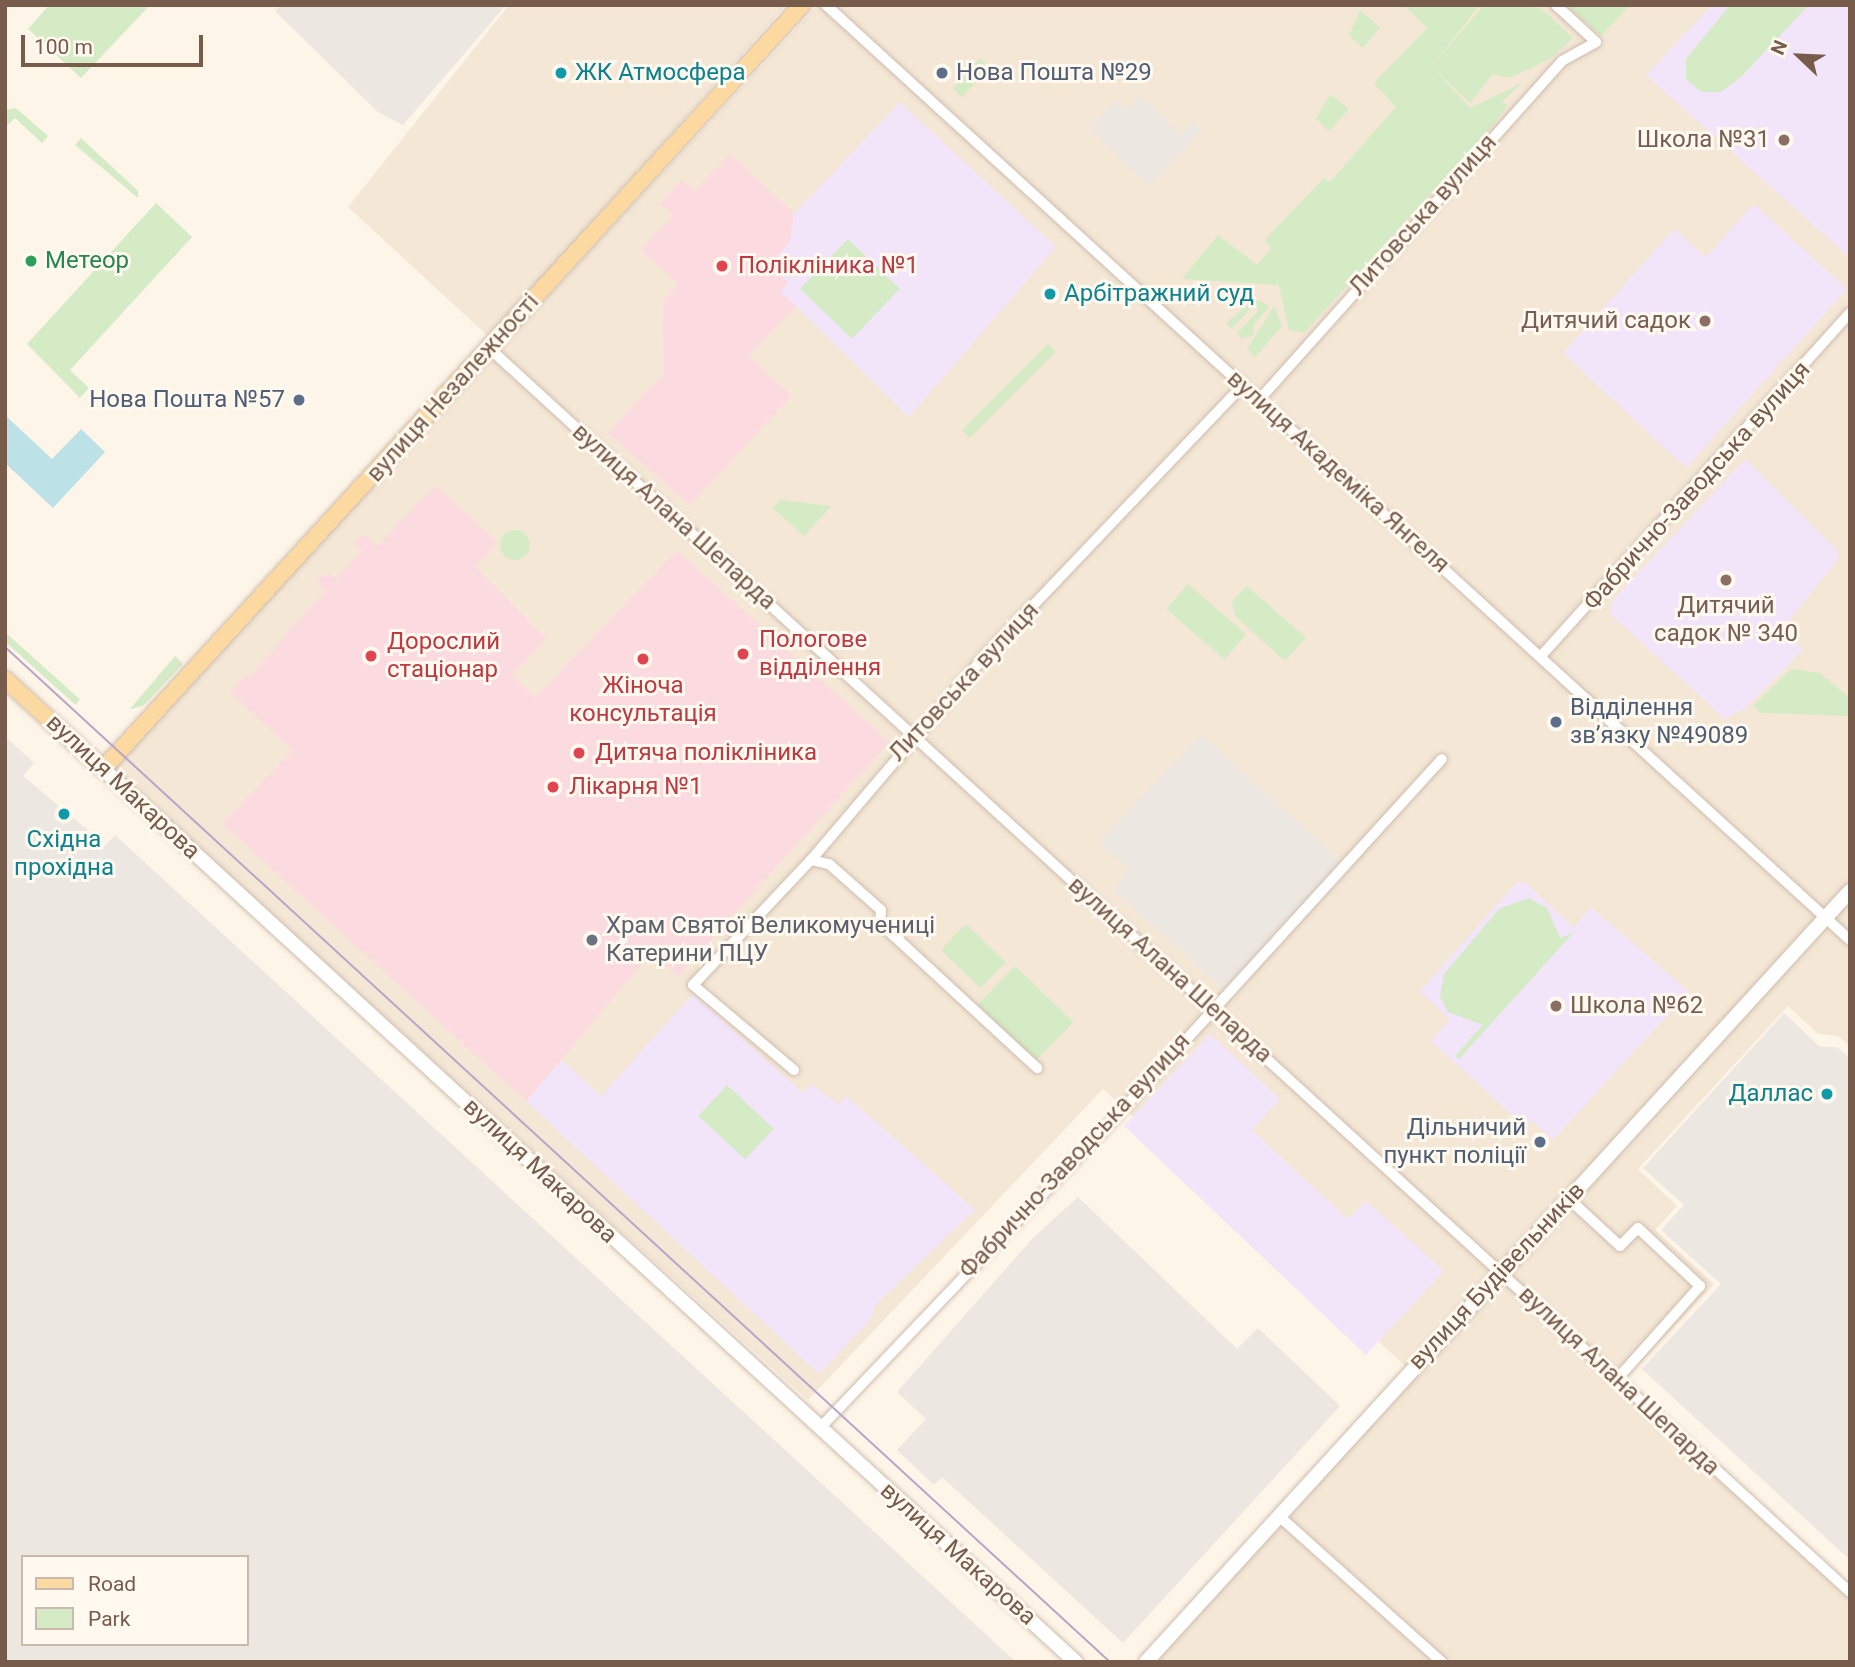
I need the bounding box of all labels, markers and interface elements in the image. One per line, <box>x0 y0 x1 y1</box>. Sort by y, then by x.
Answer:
scale bar <box>24 21 206 65</box>
north arrow <box>1764 21 1834 91</box>
text: 100 m <box>34 35 93 59</box>
text: N <box>1766 37 1792 58</box>
place label: ЖК Атмосфера <box>575 59 745 87</box>
place label: Нова Пошта №29 <box>956 59 1152 87</box>
marker: ЖК Атмосфера <box>553 65 569 81</box>
marker: Нова Пошта №29 <box>934 65 950 81</box>
place label: Школа №31 <box>1637 126 1770 154</box>
street label: Литовська вулиця <box>1343 129 1503 301</box>
marker: Школа №31 <box>1776 132 1792 148</box>
place label: Метеор <box>45 247 129 275</box>
place label: Полікліника №1 <box>738 252 919 280</box>
marker: Метеор <box>23 253 39 269</box>
marker: Полікліника №1 <box>712 256 732 276</box>
place label: Арбітражний суд <box>1064 280 1254 308</box>
marker: Арбітражний суд <box>1042 286 1058 302</box>
street label: вулиця Незалежності <box>361 288 545 488</box>
place label: Дитячий садок <box>1521 307 1691 335</box>
marker: Дитячий садок <box>1697 313 1713 329</box>
street label: Фабрично-Заводська вулиця <box>1578 356 1816 616</box>
street label: вулиця Академіка Янгеля <box>1221 365 1455 579</box>
place label: Нова Пошта №57 <box>89 386 285 414</box>
marker: Нова Пошта №57 <box>291 392 307 408</box>
street label: вулиця Алана Шепарда <box>566 418 782 616</box>
marker: Дитячий садок № 340 <box>1718 572 1734 588</box>
place label: Дитячий садок № 340 <box>1654 592 1798 648</box>
street label: Литовська вулиця <box>883 597 1045 767</box>
place label: Пологове відділення <box>759 626 881 682</box>
place label: Дорослий стаціонар <box>387 628 500 684</box>
marker: Пологове відділення <box>733 644 753 664</box>
marker: Дорослий стаціонар <box>361 646 381 666</box>
marker: Жіноча консультація <box>633 649 653 669</box>
place label: Жіноча консультація <box>569 672 717 728</box>
place label: Відділення зв’язку №49089 <box>1570 694 1748 750</box>
street label: вулиця Макарова <box>40 708 206 866</box>
marker: Відділення зв’язку №49089 <box>1548 714 1564 730</box>
place label: Дитяча полікліника <box>595 739 817 767</box>
marker: Дитяча полікліника <box>569 743 589 763</box>
place label: Лікарня №1 <box>569 773 702 801</box>
marker: Лікарня №1 <box>543 777 563 797</box>
marker: Східна прохідна <box>56 806 72 822</box>
place label: Східна прохідна <box>14 826 114 882</box>
street label: вулиця Алана Шепарда <box>1062 871 1278 1069</box>
place label: Храм Святої Великомучениці Катерини ПЦУ <box>606 912 935 968</box>
marker: Храм Святої Великомучениці Катерини ПЦУ <box>584 932 600 948</box>
place label: Школа №62 <box>1570 992 1703 1020</box>
marker: Школа №62 <box>1548 998 1564 1014</box>
street label: Фабрично-Заводська вулиця <box>954 1027 1196 1285</box>
place label: Даллас <box>1729 1080 1813 1108</box>
marker: Даллас <box>1819 1086 1835 1102</box>
street label: вулиця Макарова <box>457 1092 623 1250</box>
place label: Дільничий пункт поліції <box>1383 1114 1526 1170</box>
marker: Дільничий пункт поліції <box>1532 1134 1548 1150</box>
street label: вулиця Будівельників <box>1403 1176 1591 1376</box>
street label: вулиця Алана Шепарда <box>1513 1280 1725 1482</box>
street label: вулиця Макарова <box>874 1476 1042 1632</box>
legend <box>21 1555 248 1646</box>
text: Road <box>88 1572 136 1596</box>
text: Park <box>88 1607 130 1631</box>

